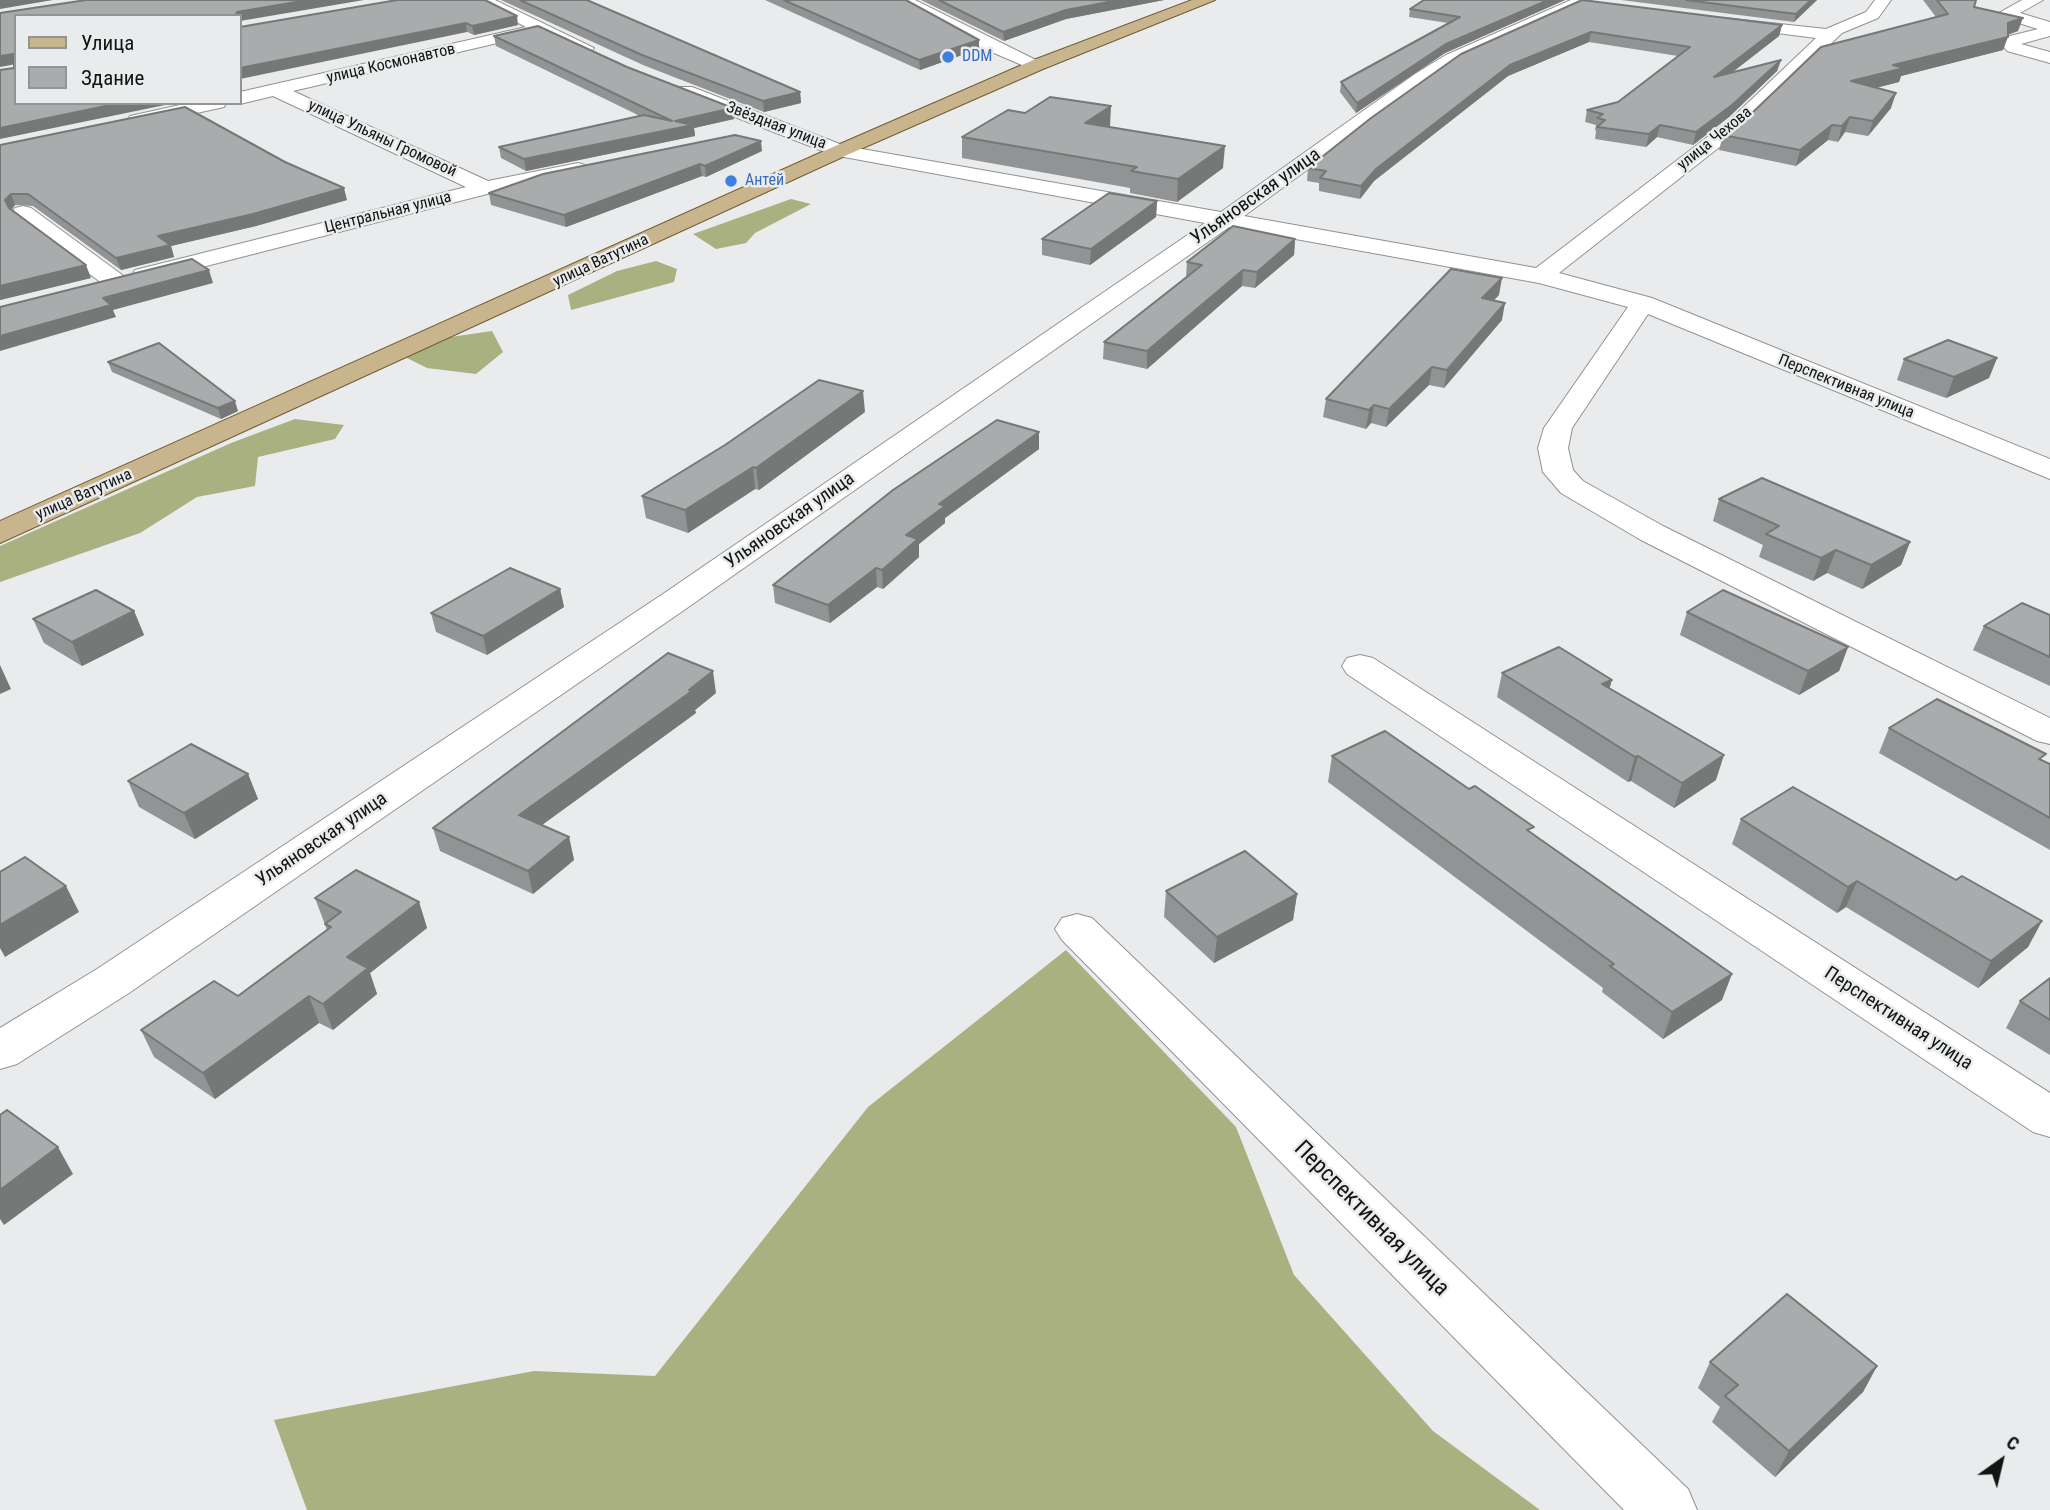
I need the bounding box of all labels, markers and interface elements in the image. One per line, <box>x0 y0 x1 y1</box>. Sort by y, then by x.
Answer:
legend <box>14 14 242 105</box>
text: Улица <box>81 31 134 55</box>
street label: улица Космонавтов <box>325 40 457 88</box>
place label: DDM <box>962 47 992 67</box>
marker: DDM <box>940 49 956 65</box>
text: Здание <box>81 66 144 90</box>
street label: улица Ульяны Громовой <box>305 96 459 182</box>
street label: Звёздная улица <box>723 98 829 154</box>
street label: улица Чехова <box>1674 103 1756 175</box>
street label: Ульяновская улица <box>1187 144 1325 250</box>
place label: Антей <box>745 171 784 191</box>
marker: Антей <box>723 173 739 189</box>
street label: Центральная улица <box>323 188 453 238</box>
street label: улица Ватутина <box>550 231 652 291</box>
street label: Перспективная улица <box>1775 351 1917 423</box>
street label: улица Ватутина <box>33 465 135 525</box>
street label: Ульяновская улица <box>721 468 859 574</box>
street label: Ульяновская улица <box>252 788 392 892</box>
street label: Перспективная улица <box>1820 963 1976 1075</box>
street label: Перспективная улица <box>1288 1136 1454 1302</box>
north arrow <box>1966 1426 2036 1496</box>
text: С <box>2002 1431 2024 1456</box>

